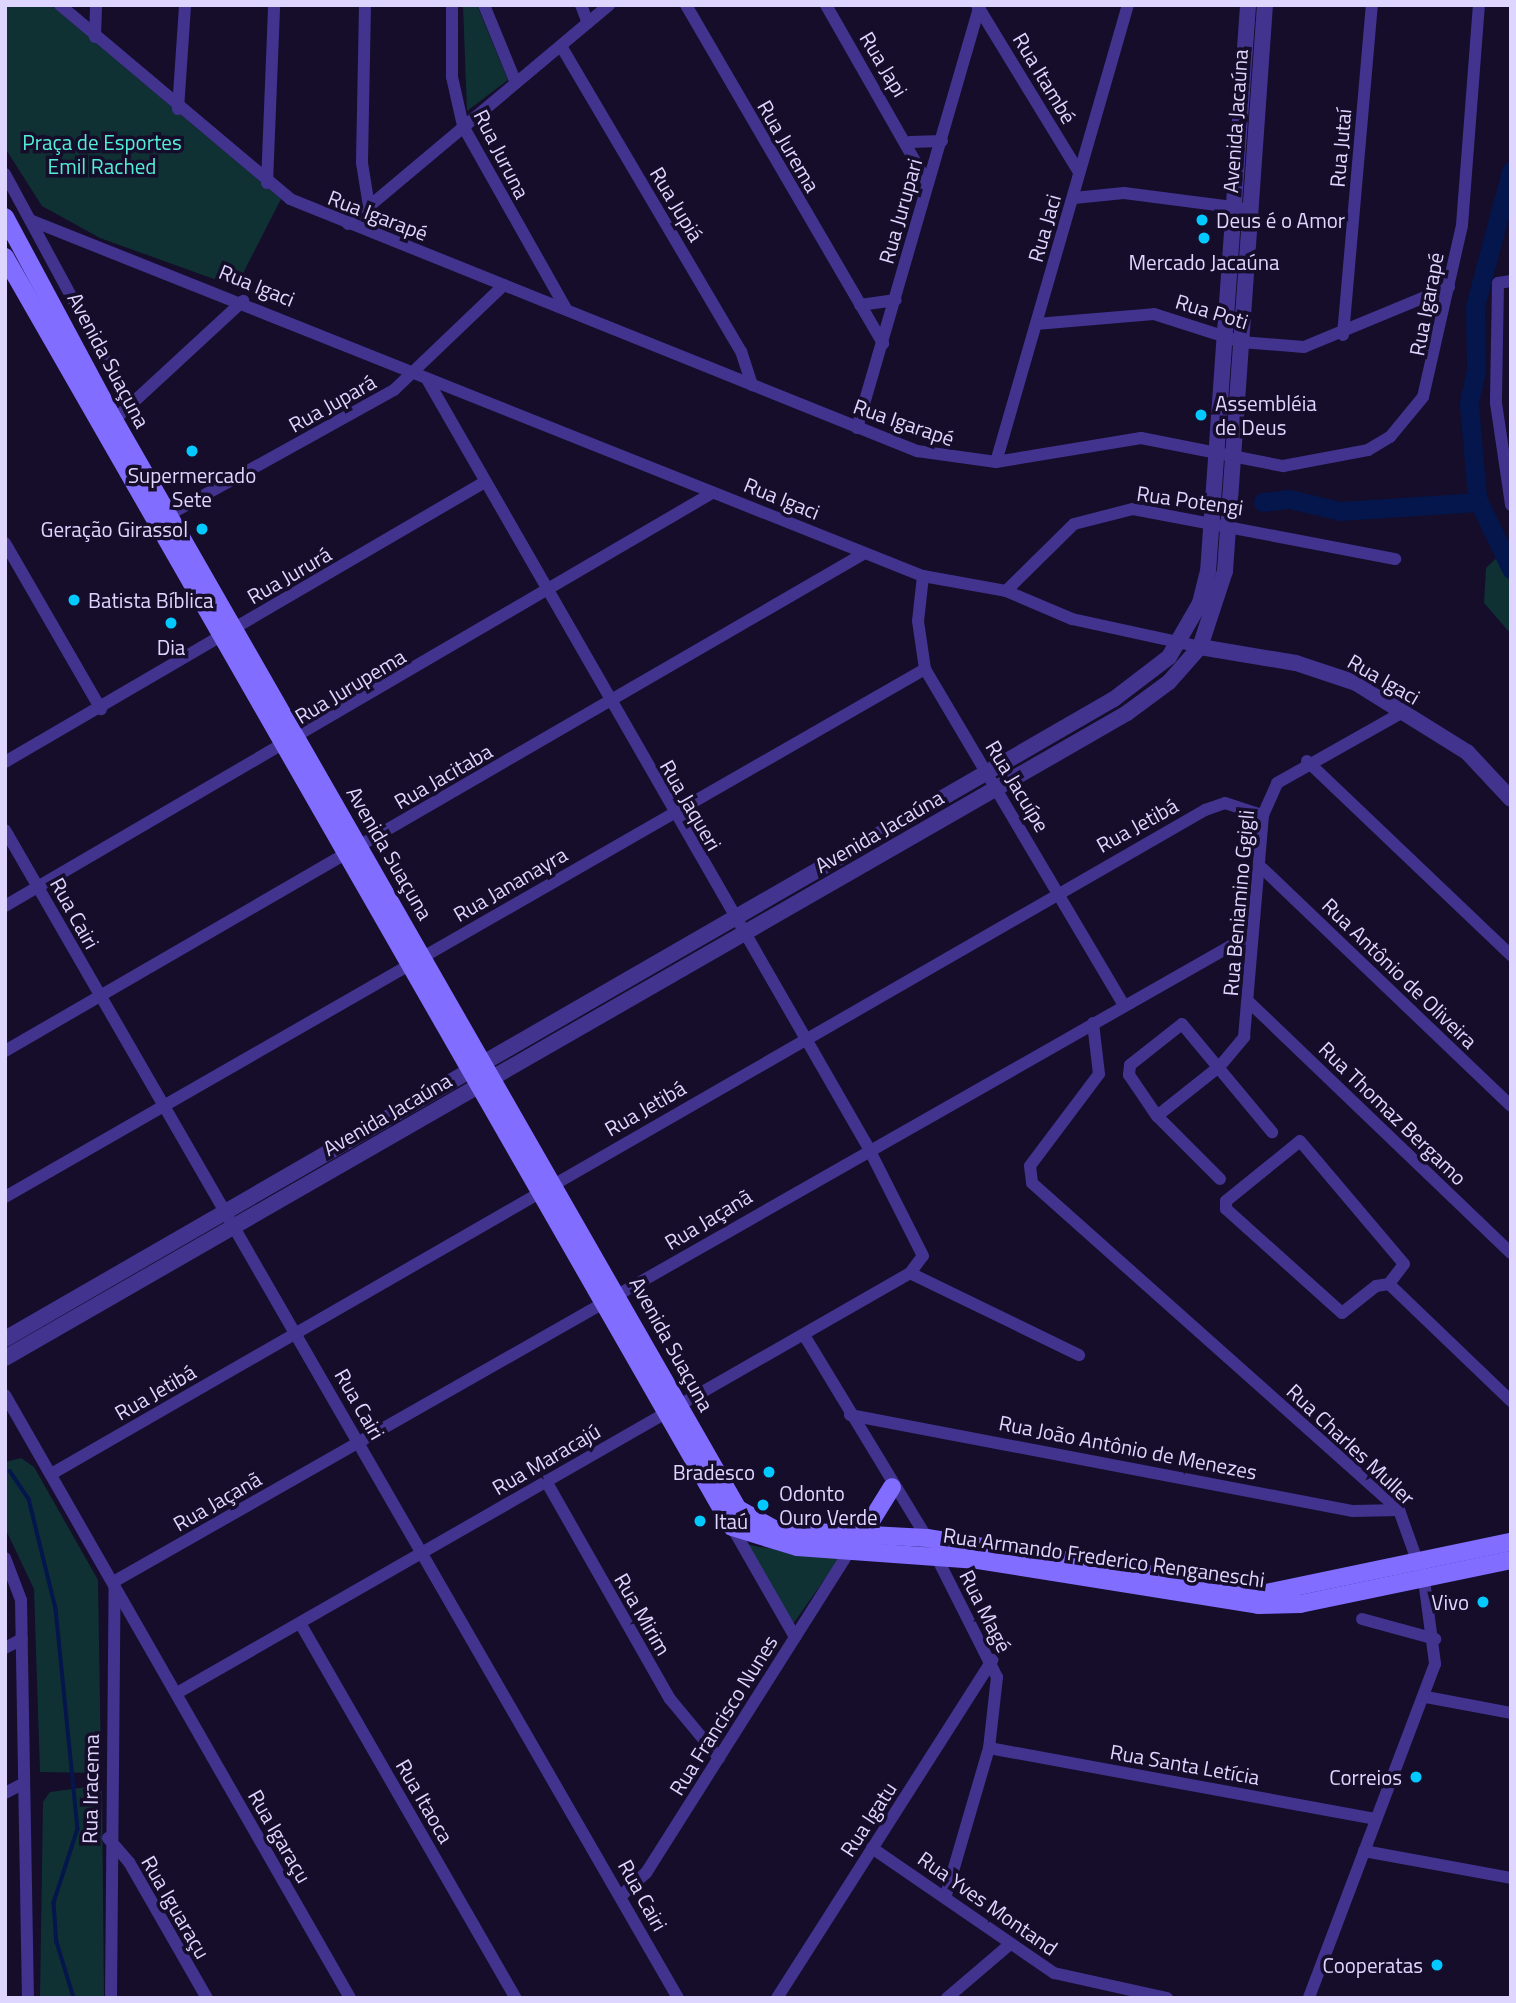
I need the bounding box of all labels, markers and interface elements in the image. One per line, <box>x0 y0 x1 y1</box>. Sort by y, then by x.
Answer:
street label: Rua Japi <box>855 27 913 101</box>
street label: Rua Itambé <box>1008 28 1082 128</box>
street label: Avenida Jacaúna <box>1217 48 1253 194</box>
street label: Rua Jurema <box>753 95 825 197</box>
street label: Rua Juruna <box>469 105 535 203</box>
street label: Rua Jutaí <box>1324 108 1356 188</box>
park label: Praça de Esportes Emil Rached <box>22 129 182 179</box>
street label: Rua Jurupari <box>873 155 927 267</box>
street label: Rua Jupiá <box>645 162 709 246</box>
street label: Rua Igarapé <box>325 184 431 246</box>
street label: Rua Jaci <box>1022 191 1066 265</box>
place label: Deus é o Amor <box>1216 207 1345 233</box>
marker: Deus é o Amor <box>1194 212 1210 228</box>
marker: Mercado Jacaúna <box>1196 230 1212 246</box>
place label: Mercado Jacaúna <box>1129 249 1279 275</box>
street label: Rua Igarapé <box>1404 250 1448 358</box>
street label: Rua Igaci <box>216 258 298 312</box>
street label: Avenida Suaçuna <box>63 288 155 432</box>
street label: Rua Poti <box>1173 288 1251 334</box>
street label: Rua Jupará <box>284 369 380 437</box>
place label: Assembléia de Deus <box>1215 390 1317 440</box>
street label: Rua Igarapé <box>850 393 958 451</box>
marker: Assembléia de Deus <box>1193 407 1209 423</box>
marker: Supermercado Sete <box>184 443 200 459</box>
place label: Supermercado Sete <box>128 462 256 512</box>
street label: Rua Igaci <box>741 471 823 525</box>
street label: Rua Potengi <box>1135 480 1245 520</box>
place label: Geração Girassol <box>40 516 188 542</box>
marker: Geração Girassol <box>194 521 210 537</box>
street label: Rua Jururá <box>243 541 335 609</box>
place label: Batista Bíblica <box>88 587 214 613</box>
marker: Batista Bíblica <box>66 592 82 608</box>
marker: Dia <box>163 615 179 631</box>
place label: Dia <box>157 634 185 660</box>
street label: Rua Jurupema <box>290 643 410 729</box>
street label: Rua Igaci <box>1343 648 1425 710</box>
street label: Rua Jacuípe <box>981 736 1055 836</box>
street label: Rua Jacitaba <box>390 738 496 814</box>
street label: Rua Jaqueri <box>655 755 727 855</box>
street label: Avenida Suaçuna <box>342 782 438 924</box>
street label: Avenida Jacaúna <box>810 784 948 878</box>
street label: Rua Jetibá <box>1092 792 1182 858</box>
street label: Rua Beniamino Ggigli <box>1217 809 1259 997</box>
street label: Rua Jananayra <box>449 841 571 927</box>
street label: Rua Cairi <box>45 873 105 953</box>
street label: Rua Antônio de Oliveira <box>1317 893 1483 1053</box>
street label: Rua Thomaz Bergamo <box>1314 1036 1472 1190</box>
street label: Avenida Jacaúna <box>318 1067 456 1161</box>
street label: Rua Jetibá <box>600 1075 690 1141</box>
street label: Rua Jaçanã <box>660 1183 756 1255</box>
street label: Avenida Suaçuna <box>625 1272 719 1416</box>
street label: Rua Jetibá <box>110 1359 200 1425</box>
street label: Rua Cairi <box>330 1364 390 1444</box>
street label: Rua Charles Muller <box>1282 1378 1420 1510</box>
street label: Rua João Antônio de Menezes <box>997 1410 1259 1484</box>
street label: Rua Maracajú <box>488 1418 604 1500</box>
place label: Bradesco <box>673 1459 755 1485</box>
marker: Bradesco <box>761 1464 777 1480</box>
street label: Rua Jaçanã <box>169 1466 265 1536</box>
place label: Odonto Ouro Verde <box>779 1480 878 1530</box>
marker: Odonto Ouro Verde <box>753 1495 773 1515</box>
place label: Itaú <box>714 1508 748 1534</box>
marker: Itaú <box>692 1513 708 1529</box>
street label: Rua Armando Frederico Renganeschi <box>942 1522 1266 1592</box>
street label: Rua Magé <box>955 1566 1017 1656</box>
street label: Rua Mirim <box>609 1568 677 1660</box>
place label: Vivo <box>1431 1589 1469 1615</box>
marker: Vivo <box>1475 1594 1491 1610</box>
street label: Rua Francisco Nunes <box>664 1630 782 1800</box>
street label: Rua Iracema <box>76 1734 104 1844</box>
street label: Rua Santa Letícia <box>1108 1738 1262 1790</box>
street label: Rua Itaoca <box>391 1754 459 1848</box>
place label: Correios <box>1329 1764 1402 1790</box>
marker: Correios <box>1408 1769 1424 1785</box>
street label: Rua Igatu <box>835 1777 901 1861</box>
street label: Rua Igaraçu <box>243 1785 317 1887</box>
street label: Rua Yves Montand <box>913 1845 1063 1961</box>
street label: Rua Iguaraçu <box>136 1851 216 1963</box>
street label: Rua Cairi <box>613 1855 673 1935</box>
place label: Cooperatas <box>1322 1952 1423 1978</box>
marker: Cooperatas <box>1429 1957 1445 1973</box>

